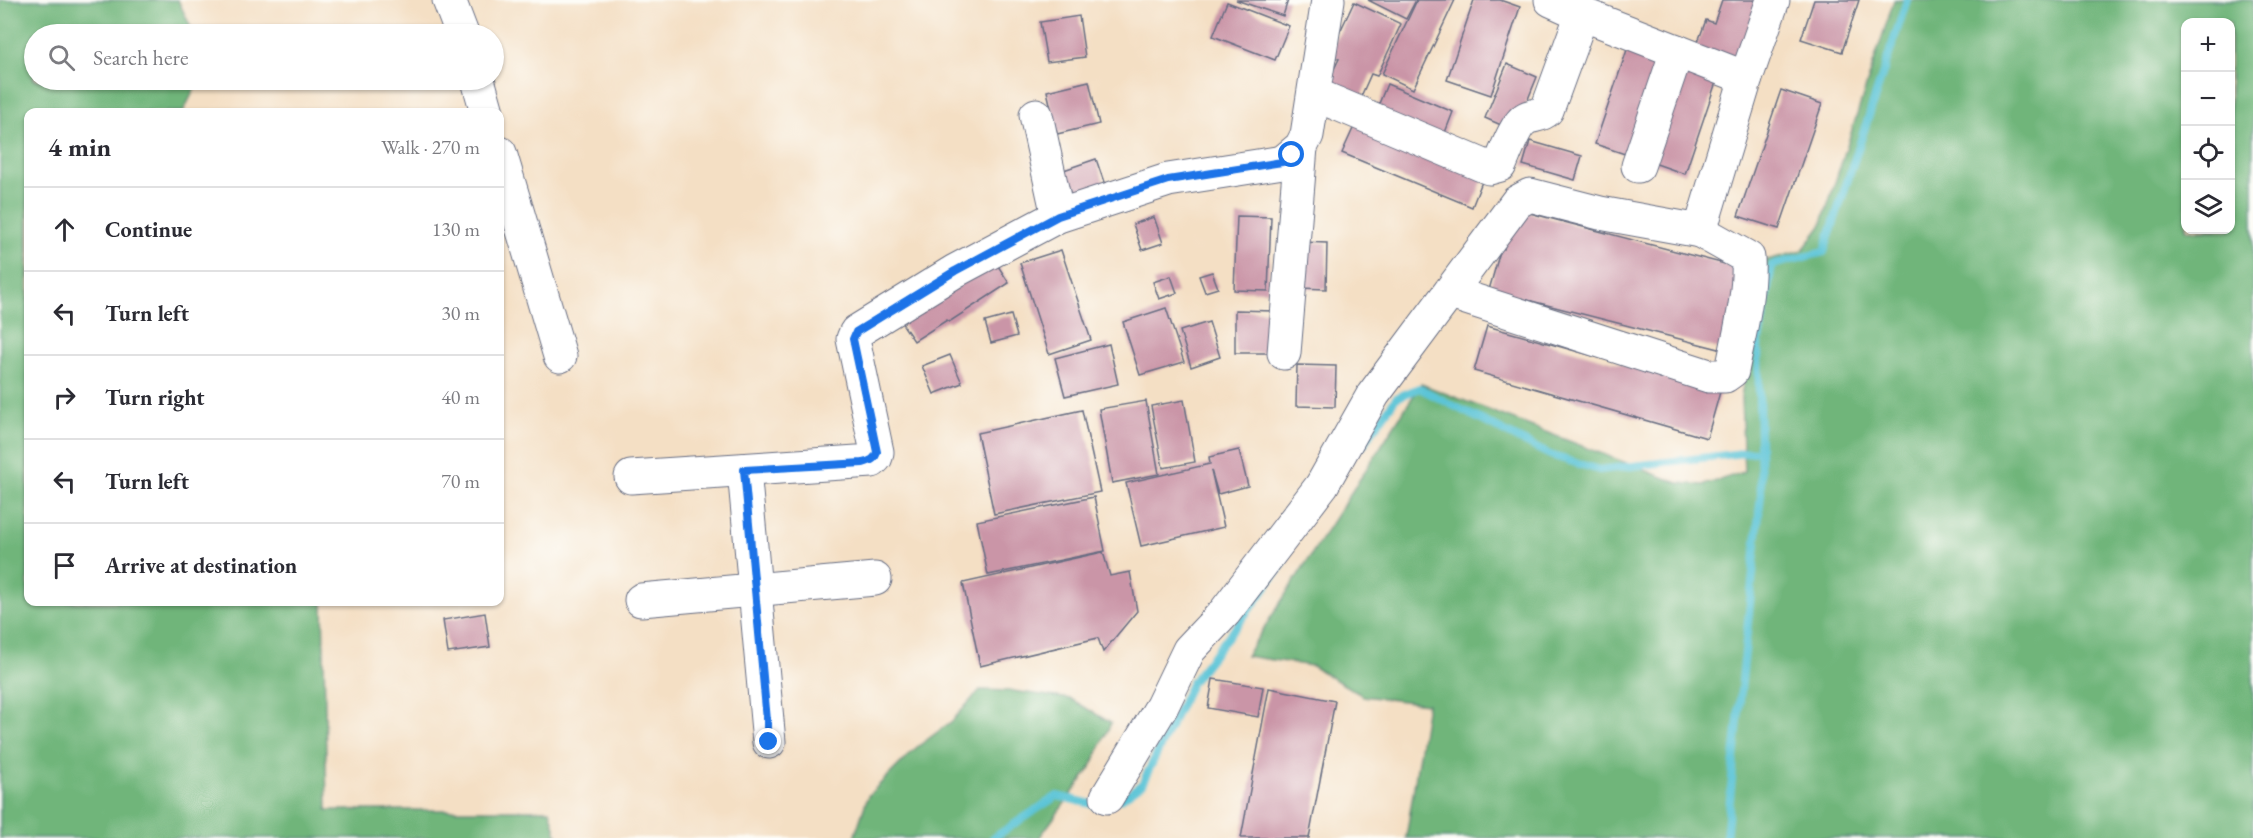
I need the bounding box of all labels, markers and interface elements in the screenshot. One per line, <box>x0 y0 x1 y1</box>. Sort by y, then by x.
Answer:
map controls <box>2181 18 2235 234</box>
button: + <box>2181 18 2235 72</box>
search box <box>24 24 504 90</box>
icon: search <box>45 41 78 74</box>
text: Search here <box>93 43 188 72</box>
button: − <box>2181 72 2235 126</box>
button: locate <box>2181 126 2235 180</box>
text: 4 min <box>48 130 111 164</box>
text: Walk · 270 m <box>381 134 480 160</box>
route start <box>1278 141 1304 167</box>
button: layers <box>2181 180 2235 234</box>
icon: ahead <box>48 213 81 246</box>
text: Continue <box>105 215 192 244</box>
text: 130 m <box>432 216 480 242</box>
icon: left <box>48 297 81 330</box>
text: Turn left <box>105 299 189 328</box>
text: 30 m <box>441 300 480 326</box>
icon: right <box>48 381 81 414</box>
text: Turn right <box>105 383 204 412</box>
text: 40 m <box>441 384 480 410</box>
icon: left <box>48 465 81 498</box>
text: Turn left <box>105 467 189 496</box>
text: 70 m <box>441 468 480 494</box>
icon: arrive <box>48 549 81 582</box>
text: Arrive at destination <box>105 551 297 580</box>
route end <box>755 728 781 754</box>

